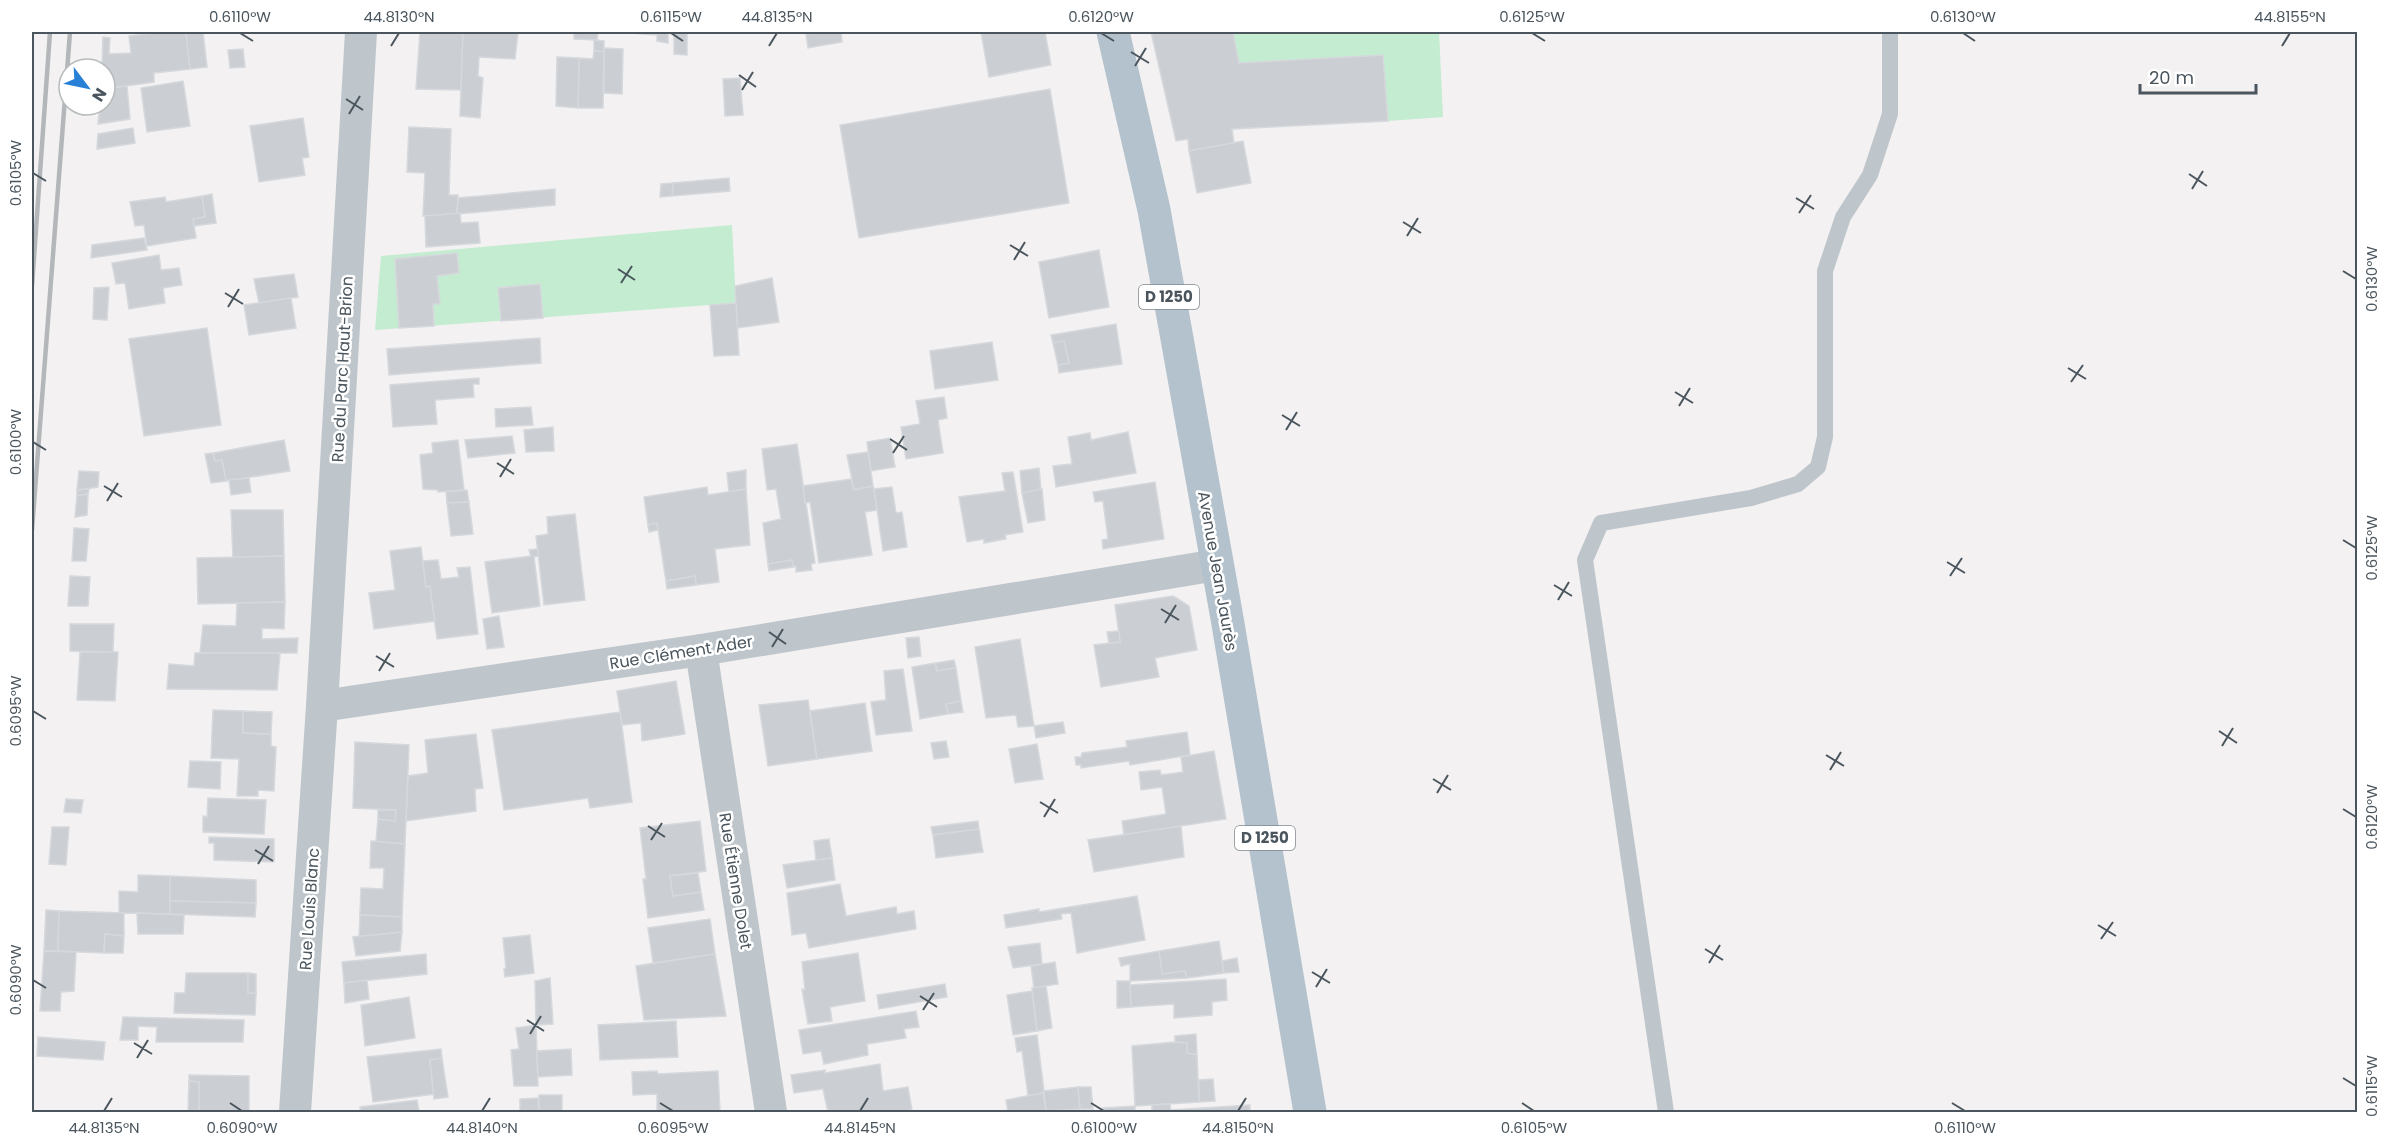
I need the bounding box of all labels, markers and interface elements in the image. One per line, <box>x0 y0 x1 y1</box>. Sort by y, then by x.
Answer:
text: 0.6110°W <box>209 6 271 27</box>
text: 44.8130°N <box>363 6 435 27</box>
text: 0.6115°W <box>640 6 702 27</box>
text: 44.8135°N <box>741 6 813 27</box>
text: 0.6120°W <box>1068 6 1134 27</box>
text: 0.6125°W <box>1499 6 1565 27</box>
text: 0.6130°W <box>1930 6 1996 27</box>
text: 44.8155°N <box>2254 6 2326 27</box>
north arrow <box>57 57 117 117</box>
scale bar <box>2140 57 2256 95</box>
text: 20 m <box>2149 65 2194 90</box>
text: N <box>86 83 112 106</box>
text: 0.6105°W <box>5 139 26 206</box>
text: 0.6130°W <box>2361 246 2382 312</box>
street label: Rue du Parc Haut-Brion <box>326 275 359 463</box>
road number: D 1250 <box>1139 285 1199 309</box>
text: 0.6100°W <box>5 408 26 475</box>
street label: Avenue Jean Jaurès <box>1192 489 1243 653</box>
text: 0.6125°W <box>2361 515 2382 581</box>
street label: Rue Clément Ader <box>608 630 754 675</box>
text: 0.6095°W <box>5 675 26 747</box>
text: 0.6120°W <box>2361 784 2382 850</box>
street label: Rue Étienne Dolet <box>713 811 758 951</box>
road number: D 1250 <box>1235 826 1295 850</box>
street label: Rue Louis Blanc <box>294 847 325 971</box>
text: 0.6090°W <box>5 944 26 1016</box>
text: 0.6115°W <box>2361 1055 2382 1117</box>
text: 44.8135°N <box>68 1117 140 1138</box>
text: 0.6090°W <box>206 1117 278 1138</box>
text: 44.8140°N <box>446 1117 518 1138</box>
text: 0.6095°W <box>637 1117 709 1138</box>
text: 44.8145°N <box>824 1117 896 1138</box>
text: 0.6100°W <box>1071 1117 1138 1138</box>
text: 44.8150°N <box>1202 1117 1274 1138</box>
text: 0.6105°W <box>1501 1117 1568 1138</box>
text: 0.6110°W <box>1934 1117 1996 1138</box>

